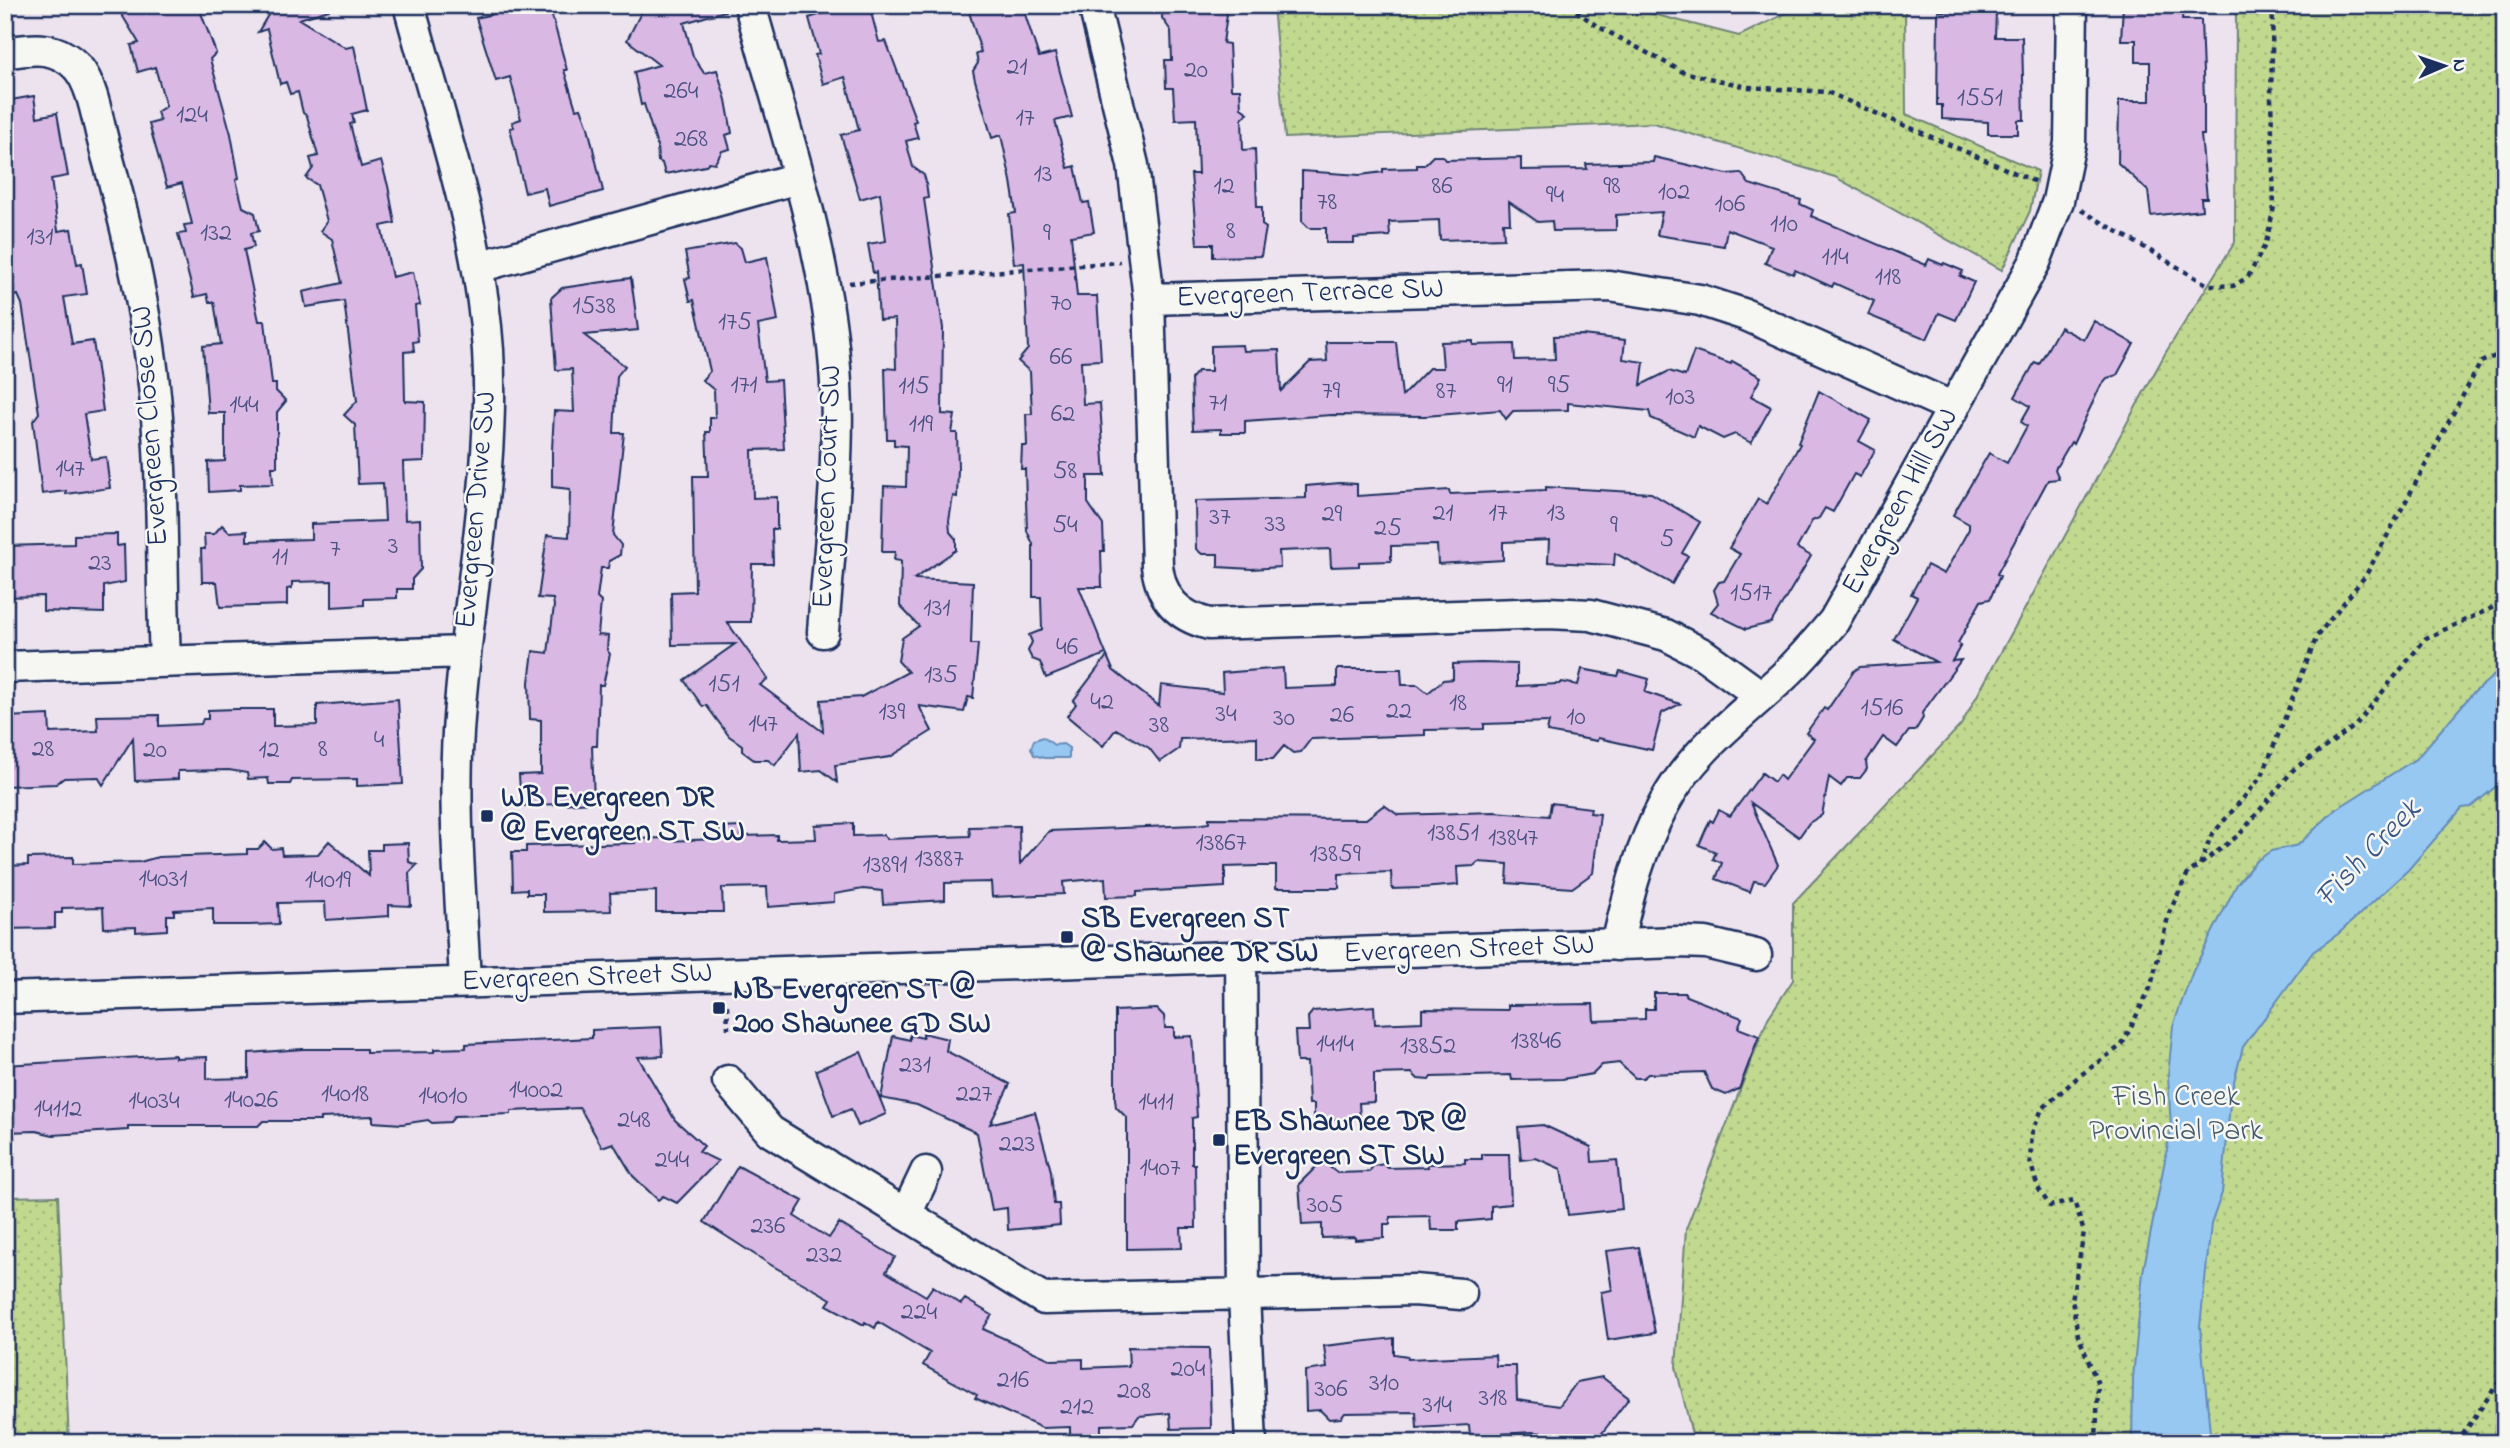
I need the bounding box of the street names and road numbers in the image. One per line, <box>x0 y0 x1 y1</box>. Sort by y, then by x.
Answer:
street label: Evergreen Terrace SW <box>1176 267 1444 321</box>
street label: Evergreen Close SW <box>121 304 181 548</box>
street label: Evergreen Court SW <box>802 364 854 610</box>
street label: Evergreen Drive SW <box>445 390 509 630</box>
street label: Evergreen Hill SW <box>1831 400 1971 604</box>
street label: Evergreen Street SW <box>1343 924 1595 976</box>
street label: Evergreen Street SW <box>461 952 713 1004</box>

